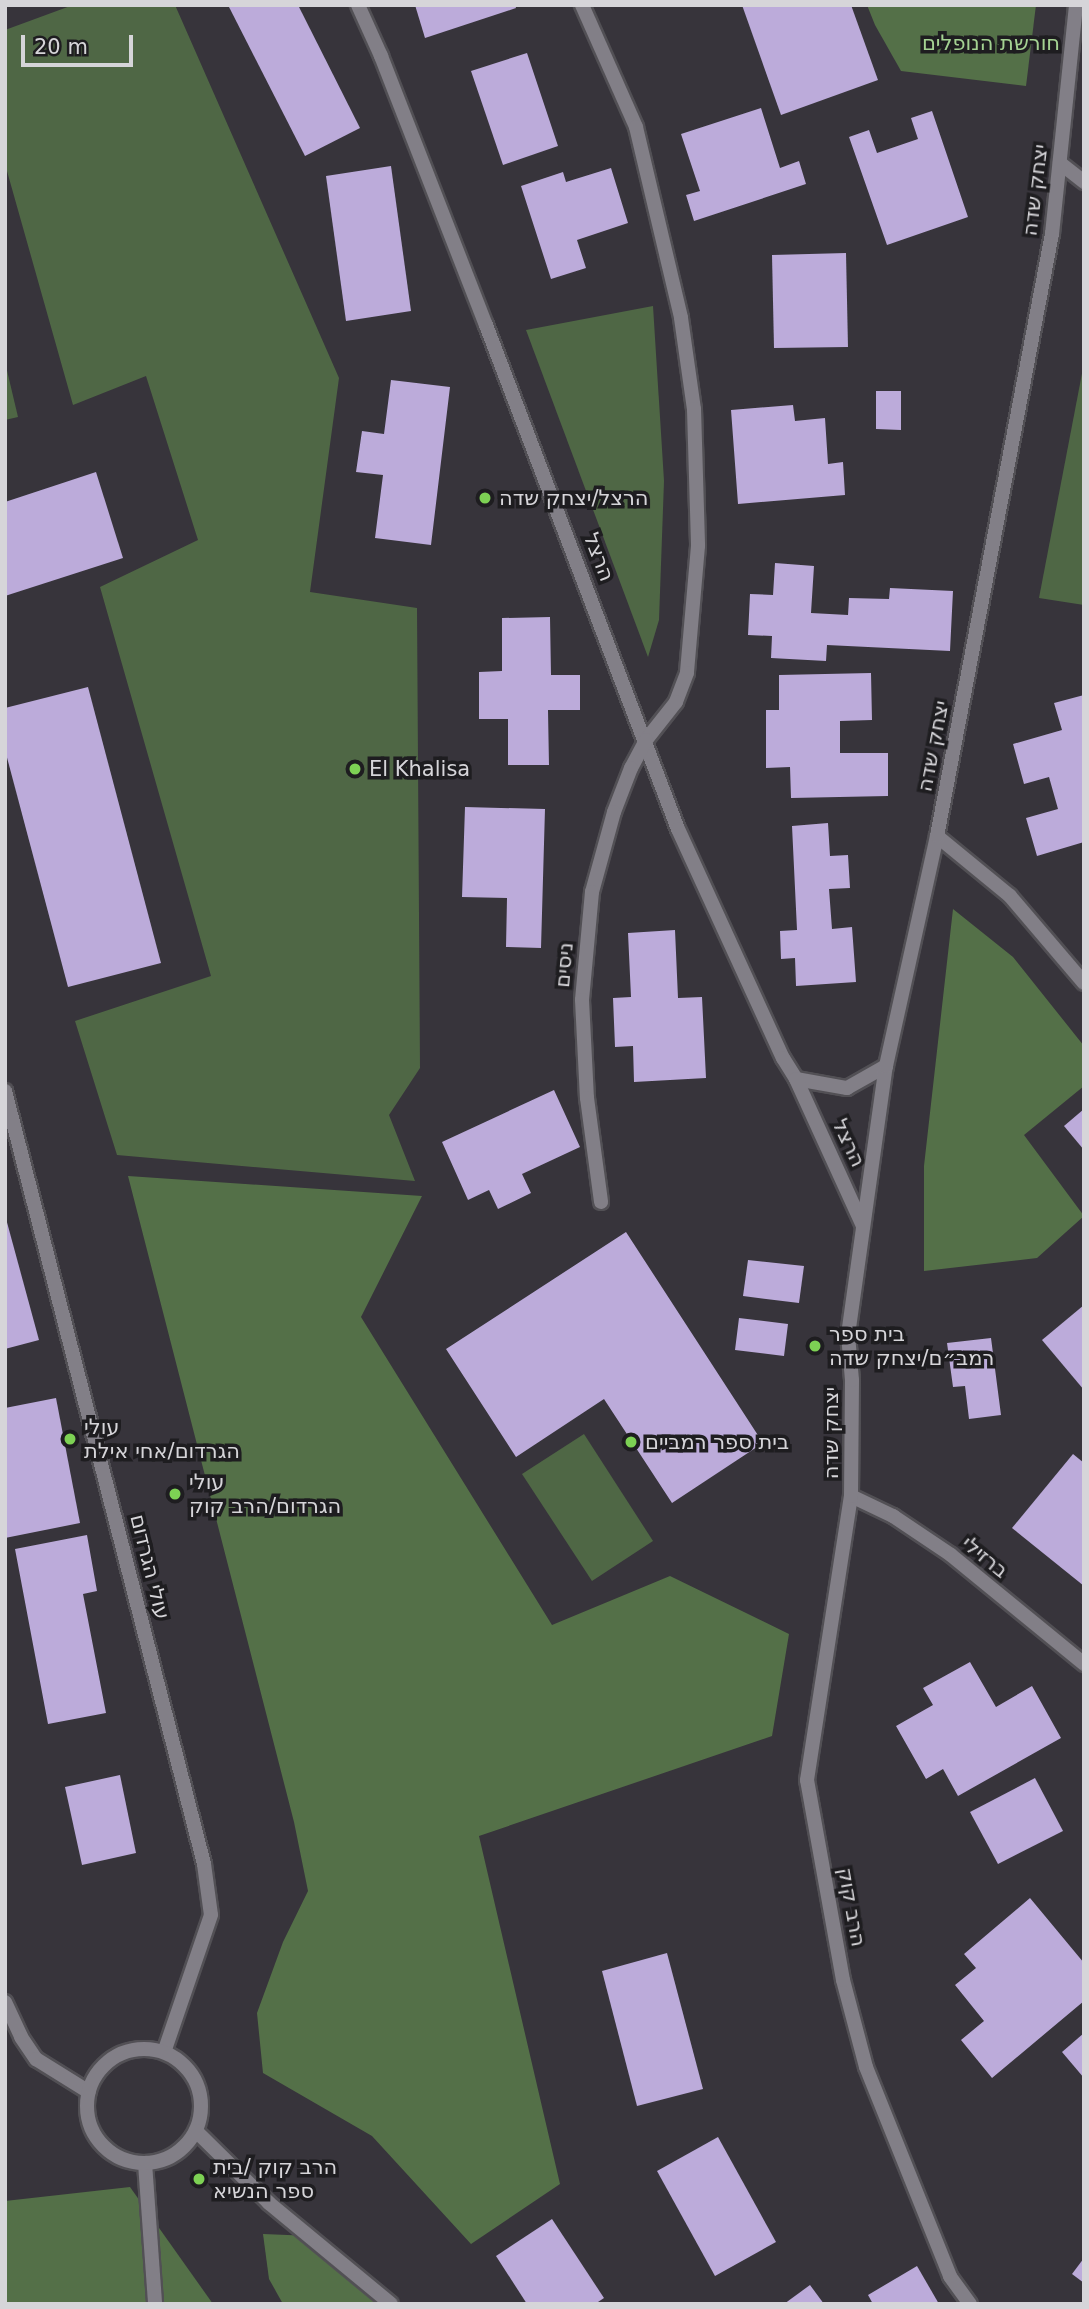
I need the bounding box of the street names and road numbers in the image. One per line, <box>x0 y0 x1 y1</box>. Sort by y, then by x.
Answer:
street label: יצחק שדה <box>1017 143 1053 237</box>
street label: הרצל <box>578 529 620 585</box>
street label: יצחק שדה <box>912 698 954 794</box>
street label: ניסים <box>549 941 579 989</box>
street label: הרצל <box>827 1115 871 1171</box>
street label: יצחק שדה <box>818 1387 844 1479</box>
street label: עולי הגרדום <box>125 1512 175 1622</box>
street label: ברזילי <box>957 1531 1013 1583</box>
street label: הרב קוק <box>833 1865 871 1949</box>

